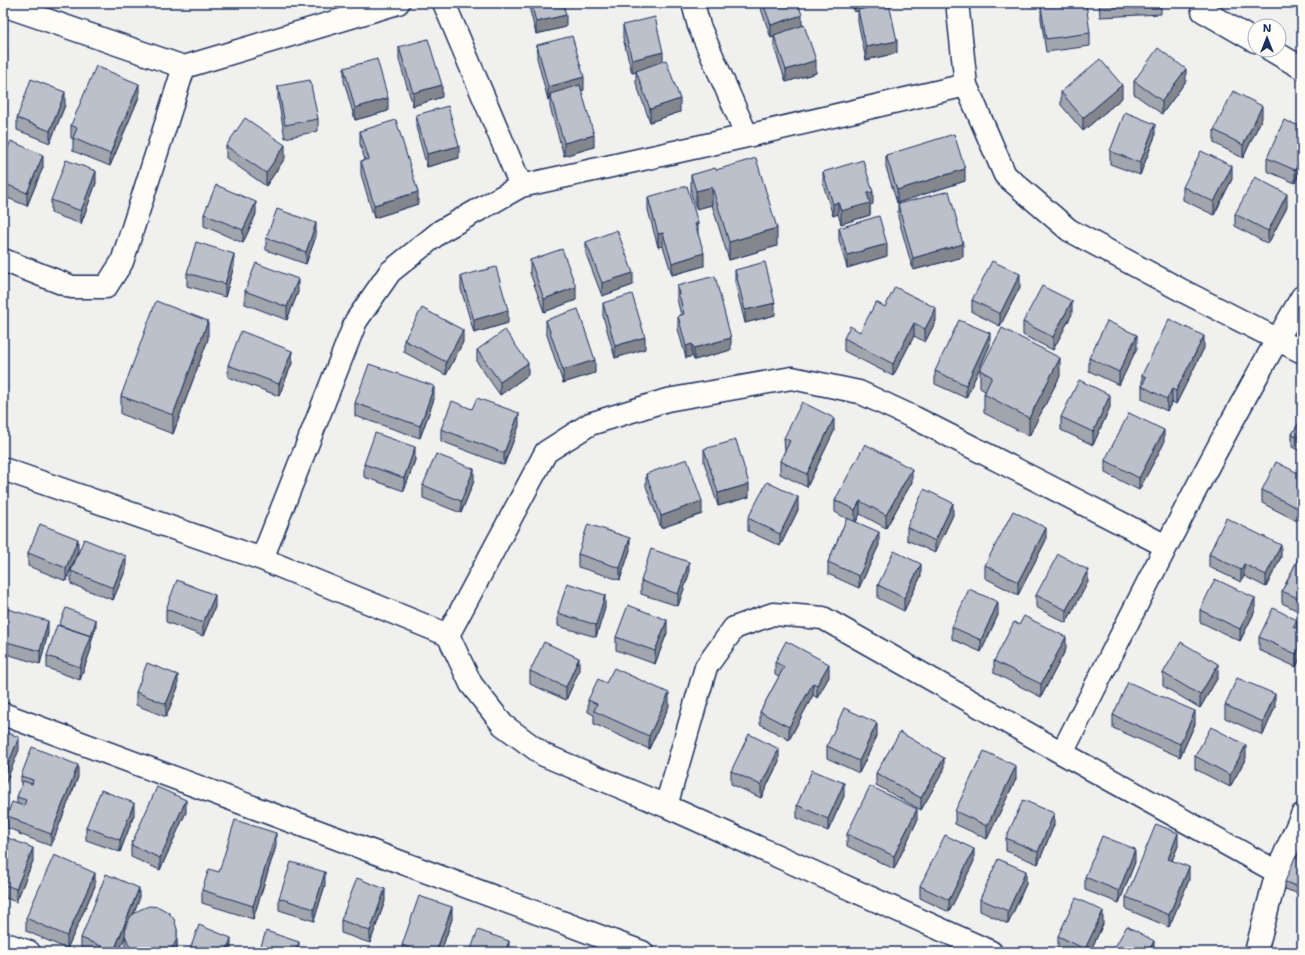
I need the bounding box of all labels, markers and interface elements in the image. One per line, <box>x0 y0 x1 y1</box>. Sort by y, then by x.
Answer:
north arrow <box>1247 18 1287 58</box>
text: N <box>1263 21 1272 36</box>

